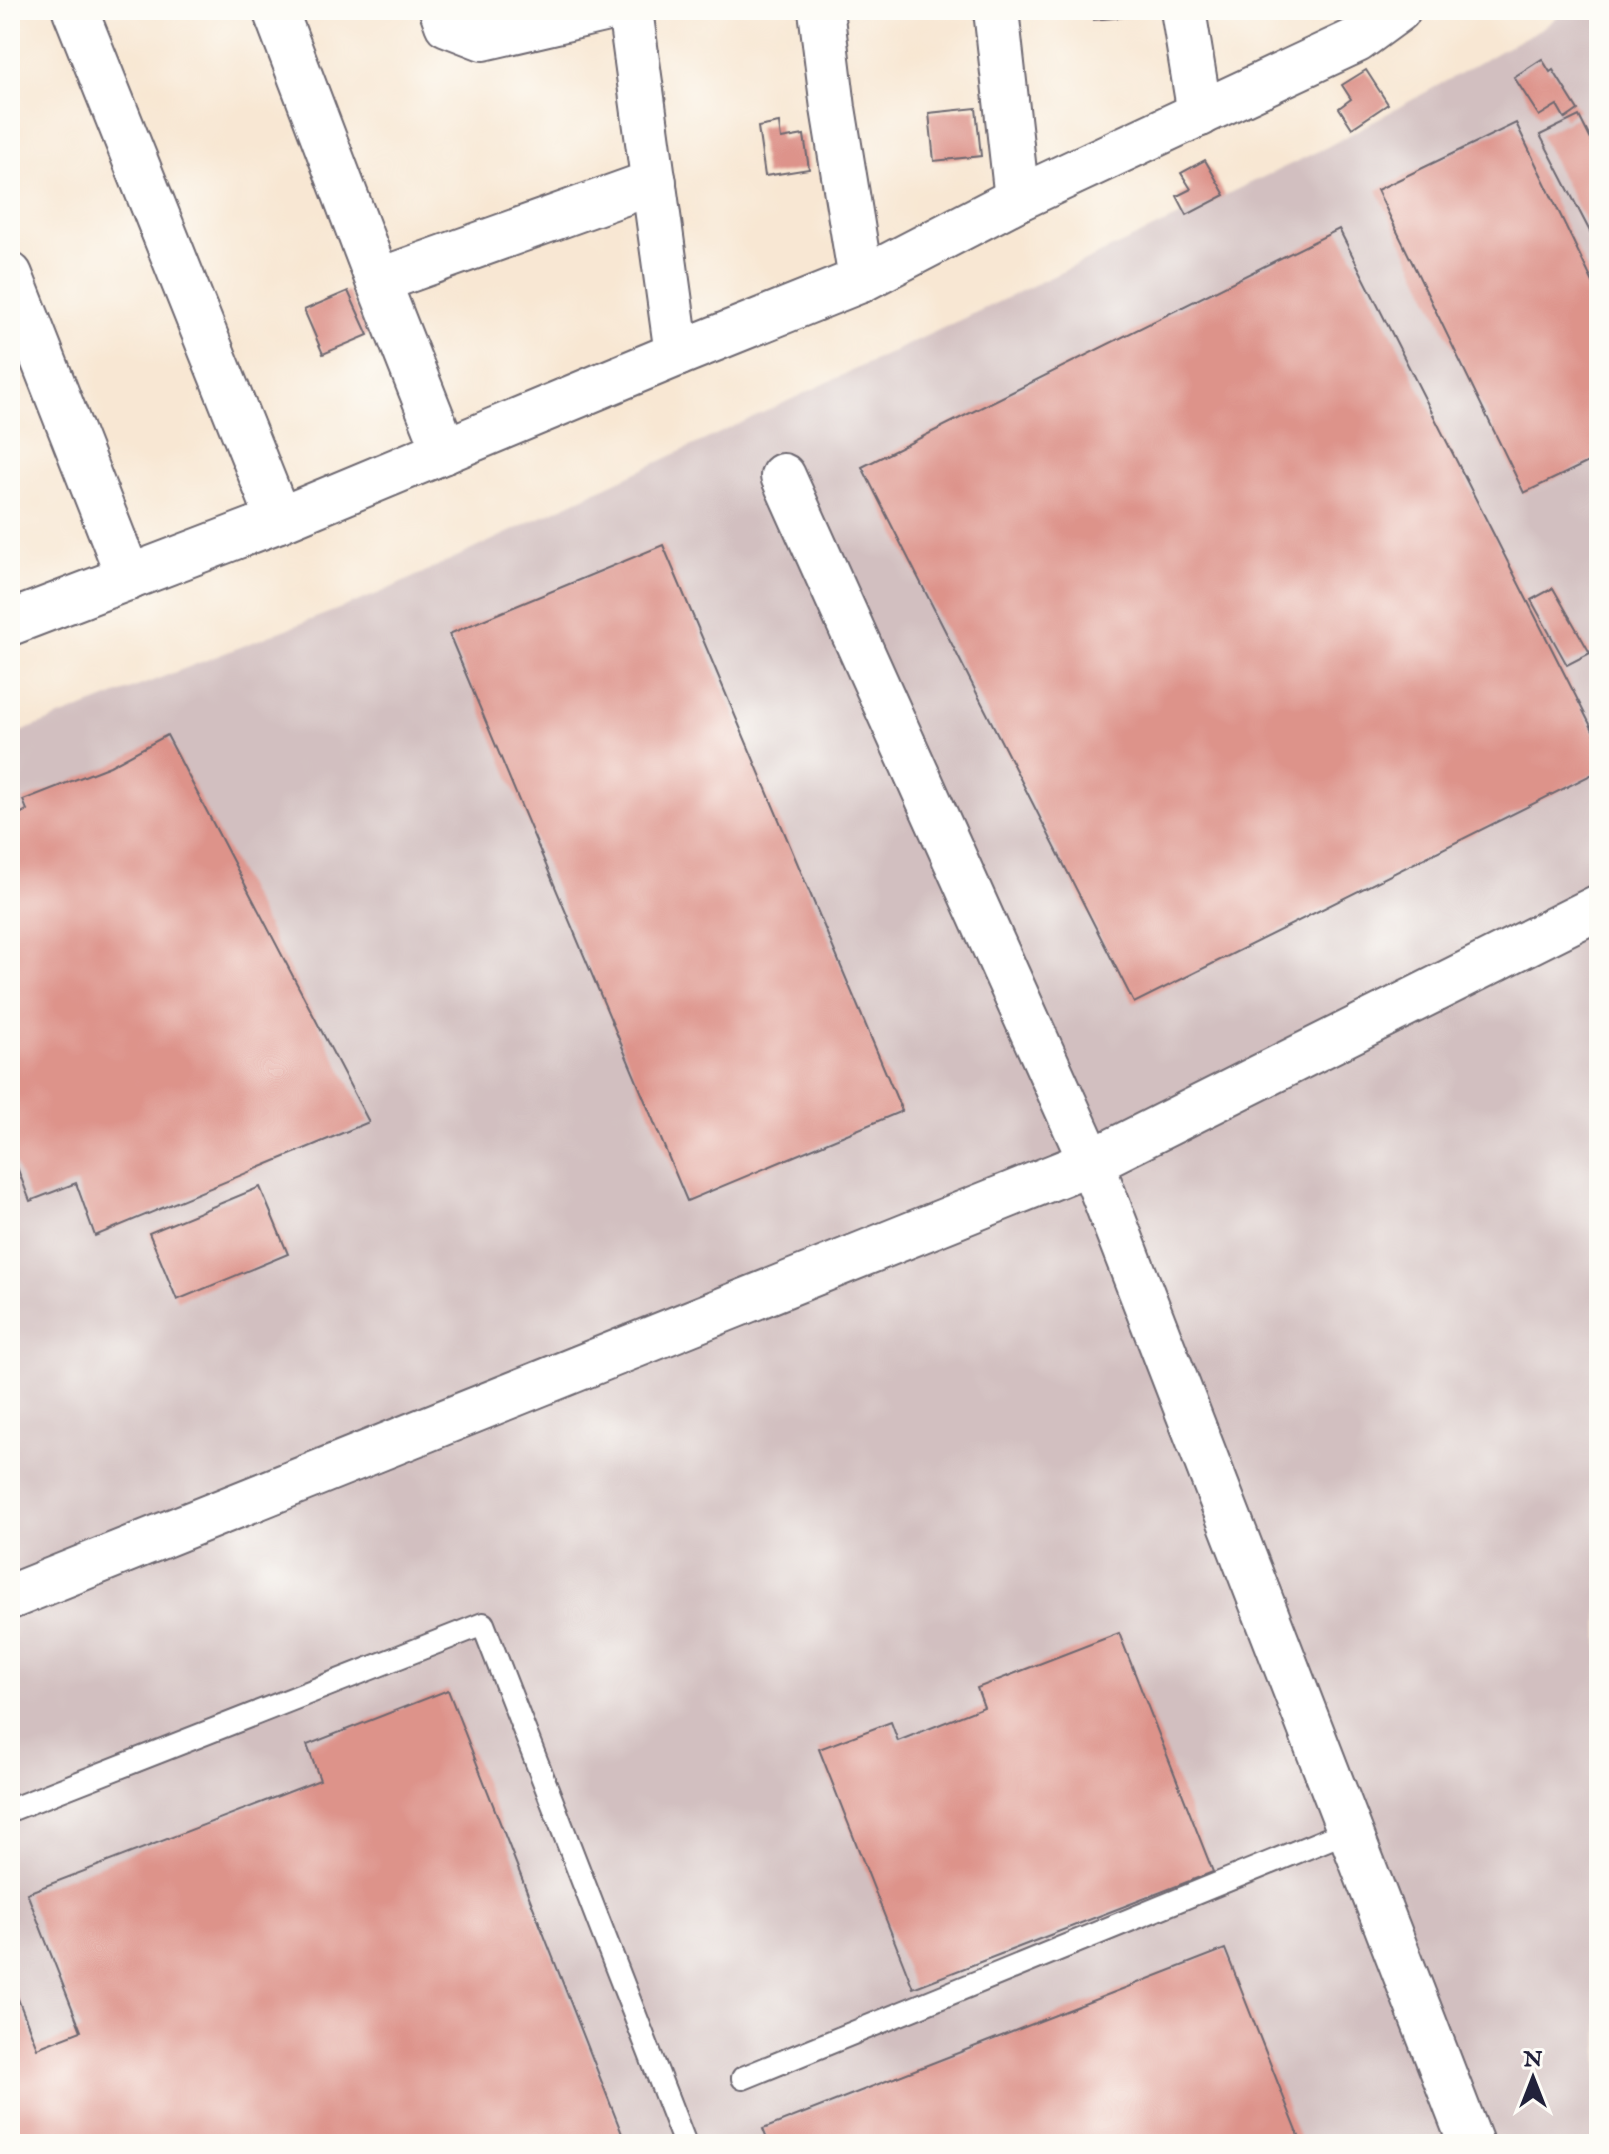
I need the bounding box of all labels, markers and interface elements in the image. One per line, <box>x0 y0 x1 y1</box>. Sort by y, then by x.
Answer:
north arrow <box>1493 2038 1573 2118</box>
text: N <box>1522 2046 1543 2074</box>

